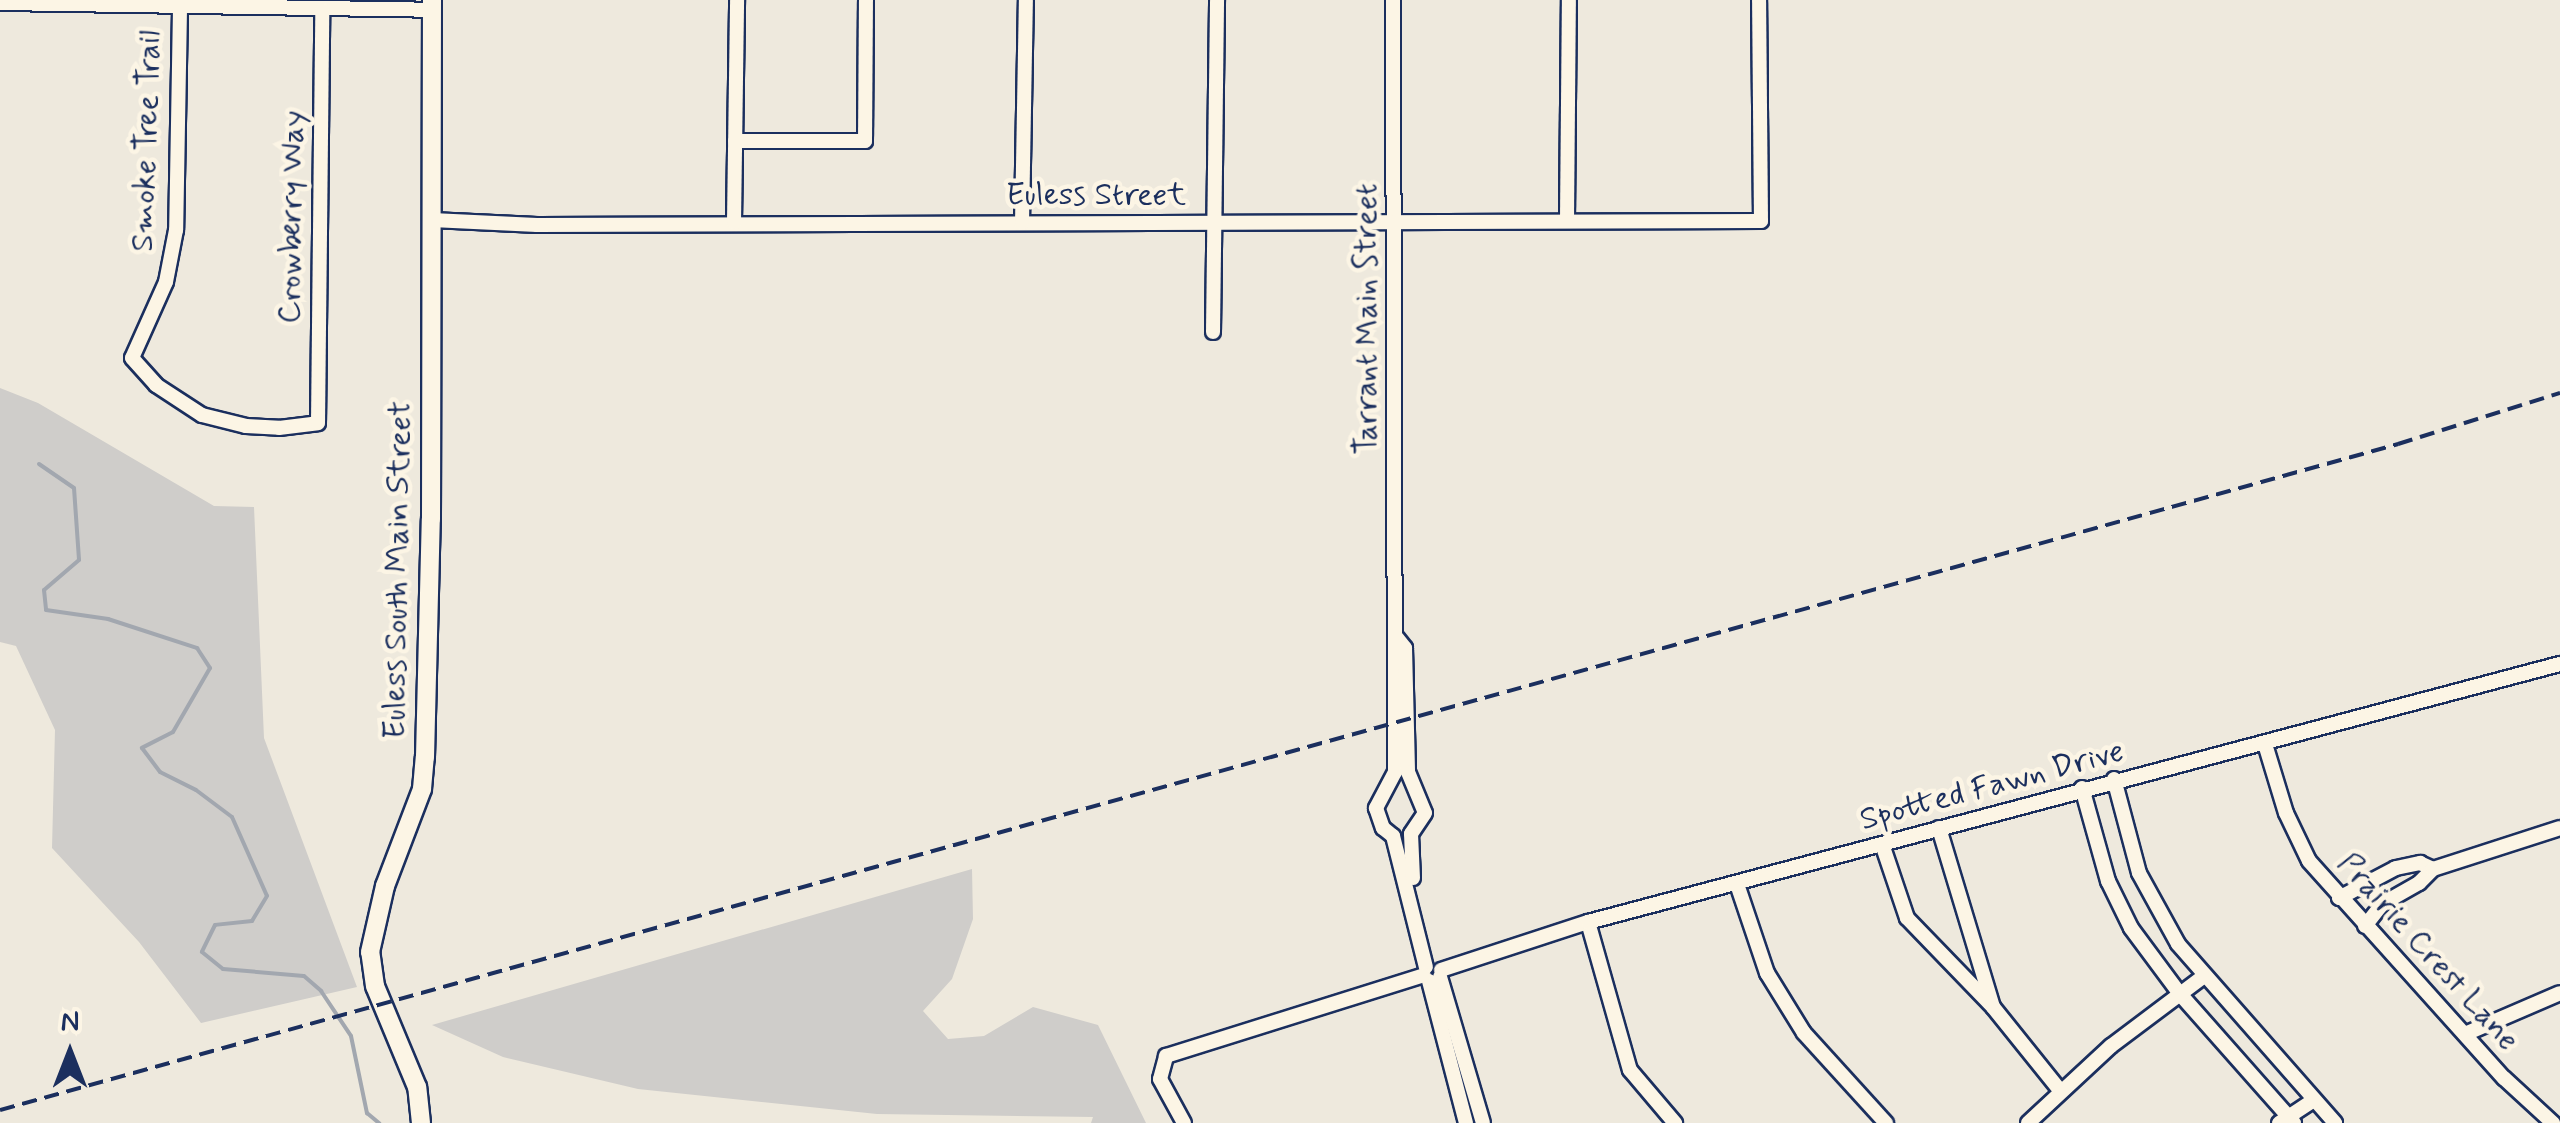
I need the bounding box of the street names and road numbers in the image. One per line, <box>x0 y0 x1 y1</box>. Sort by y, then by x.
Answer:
street label: Smoke Tree Trail <box>124 29 170 253</box>
street label: Crowberry Way <box>271 110 313 324</box>
street label: Euless Street <box>1006 176 1186 214</box>
street label: Tarrant Main Street <box>1348 179 1386 459</box>
street label: Euless South Main Street <box>376 401 420 739</box>
street label: Spotted Fawn Drive <box>1856 732 2128 840</box>
street label: Prairie Crest Lane <box>2329 845 2527 1059</box>

